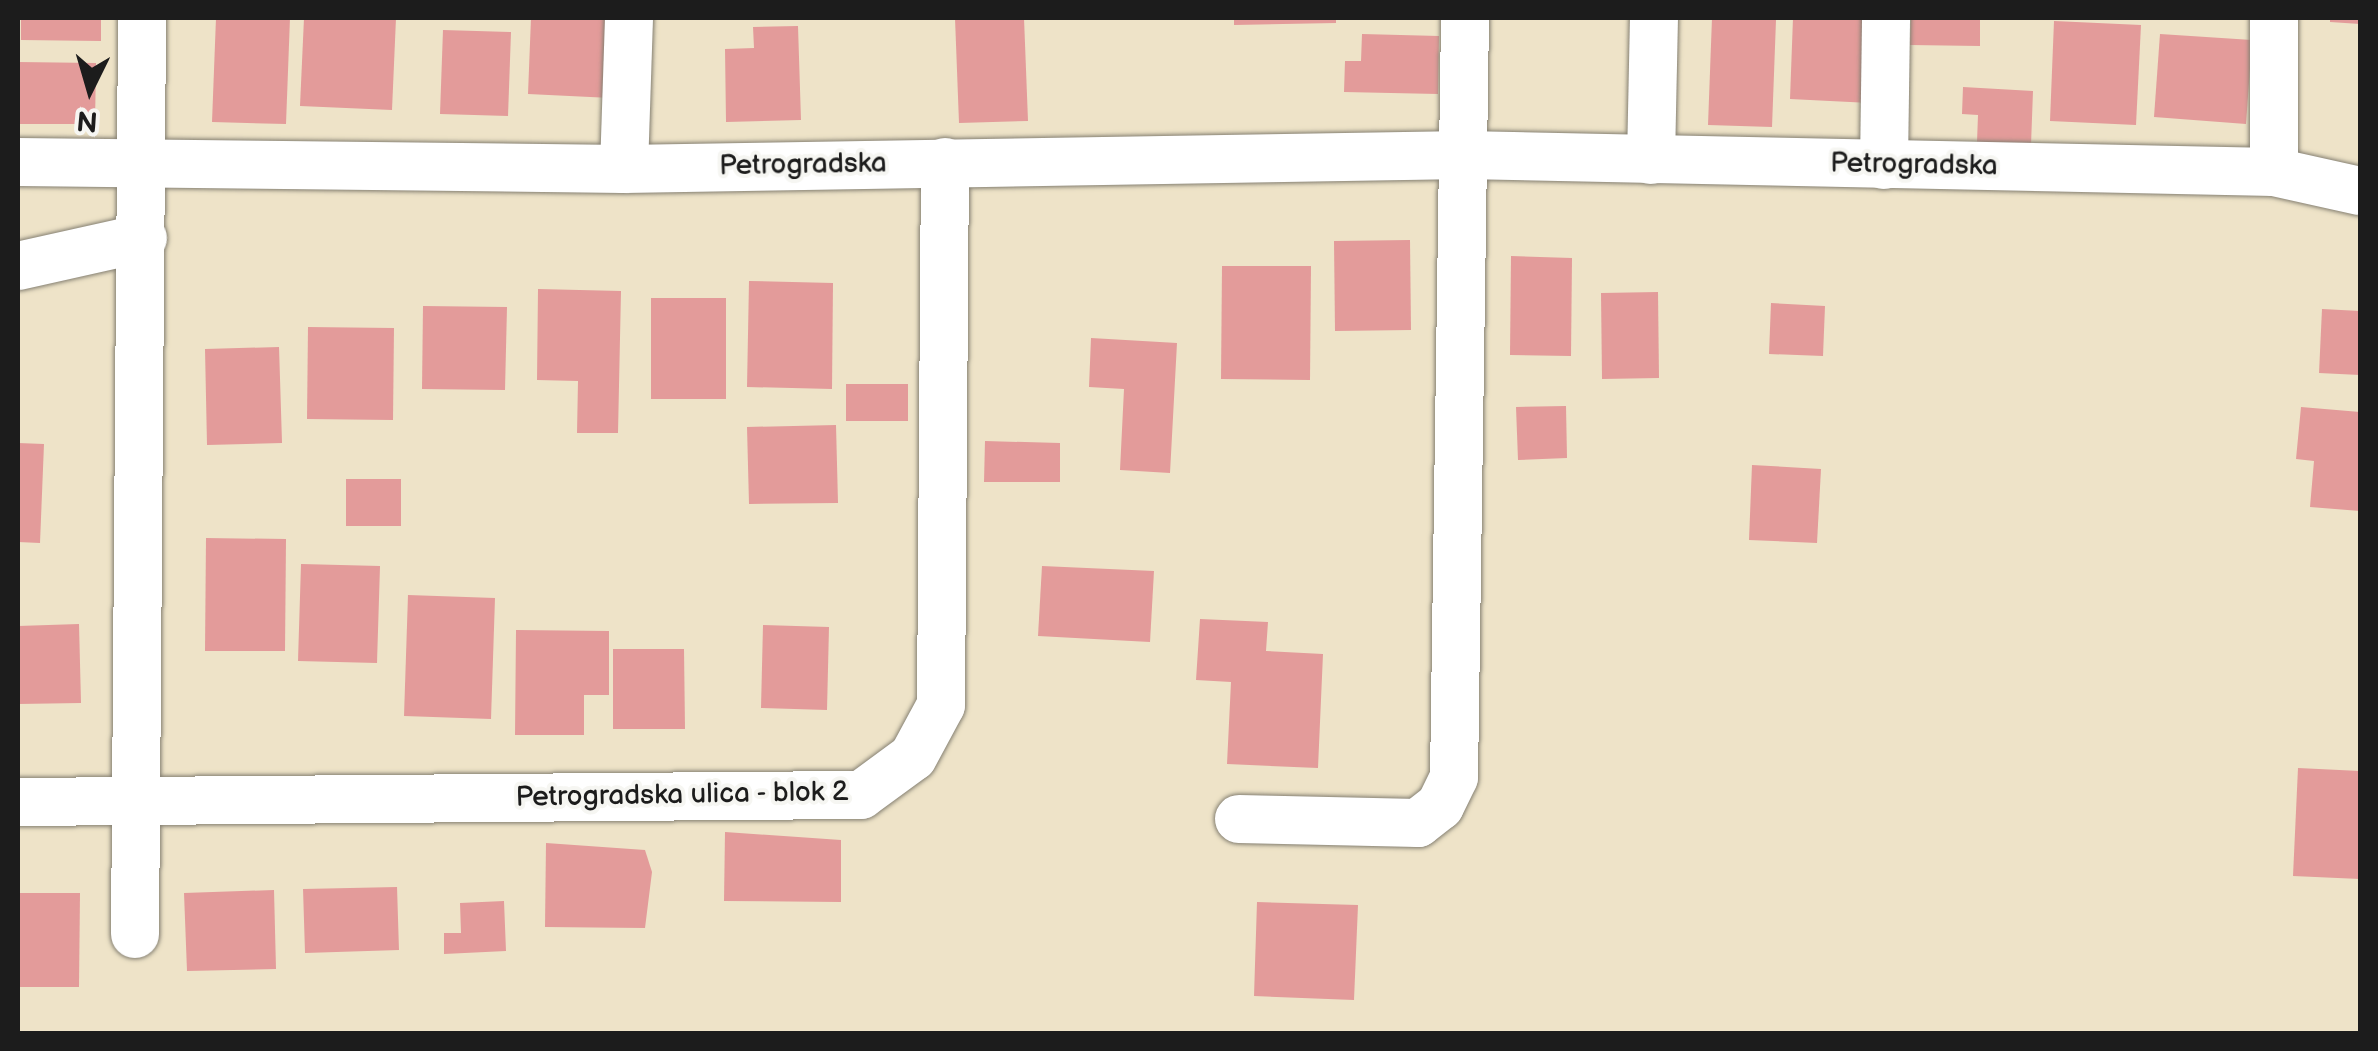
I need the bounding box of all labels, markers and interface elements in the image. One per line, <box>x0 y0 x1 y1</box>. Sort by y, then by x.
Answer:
north arrow <box>40 40 140 140</box>
text: N <box>75 103 99 138</box>
street label: Petrogradska <box>719 147 887 183</box>
street label: Petrogradska <box>1830 147 1998 183</box>
street label: Petrogradska ulica - blok 2 <box>514 775 850 815</box>

